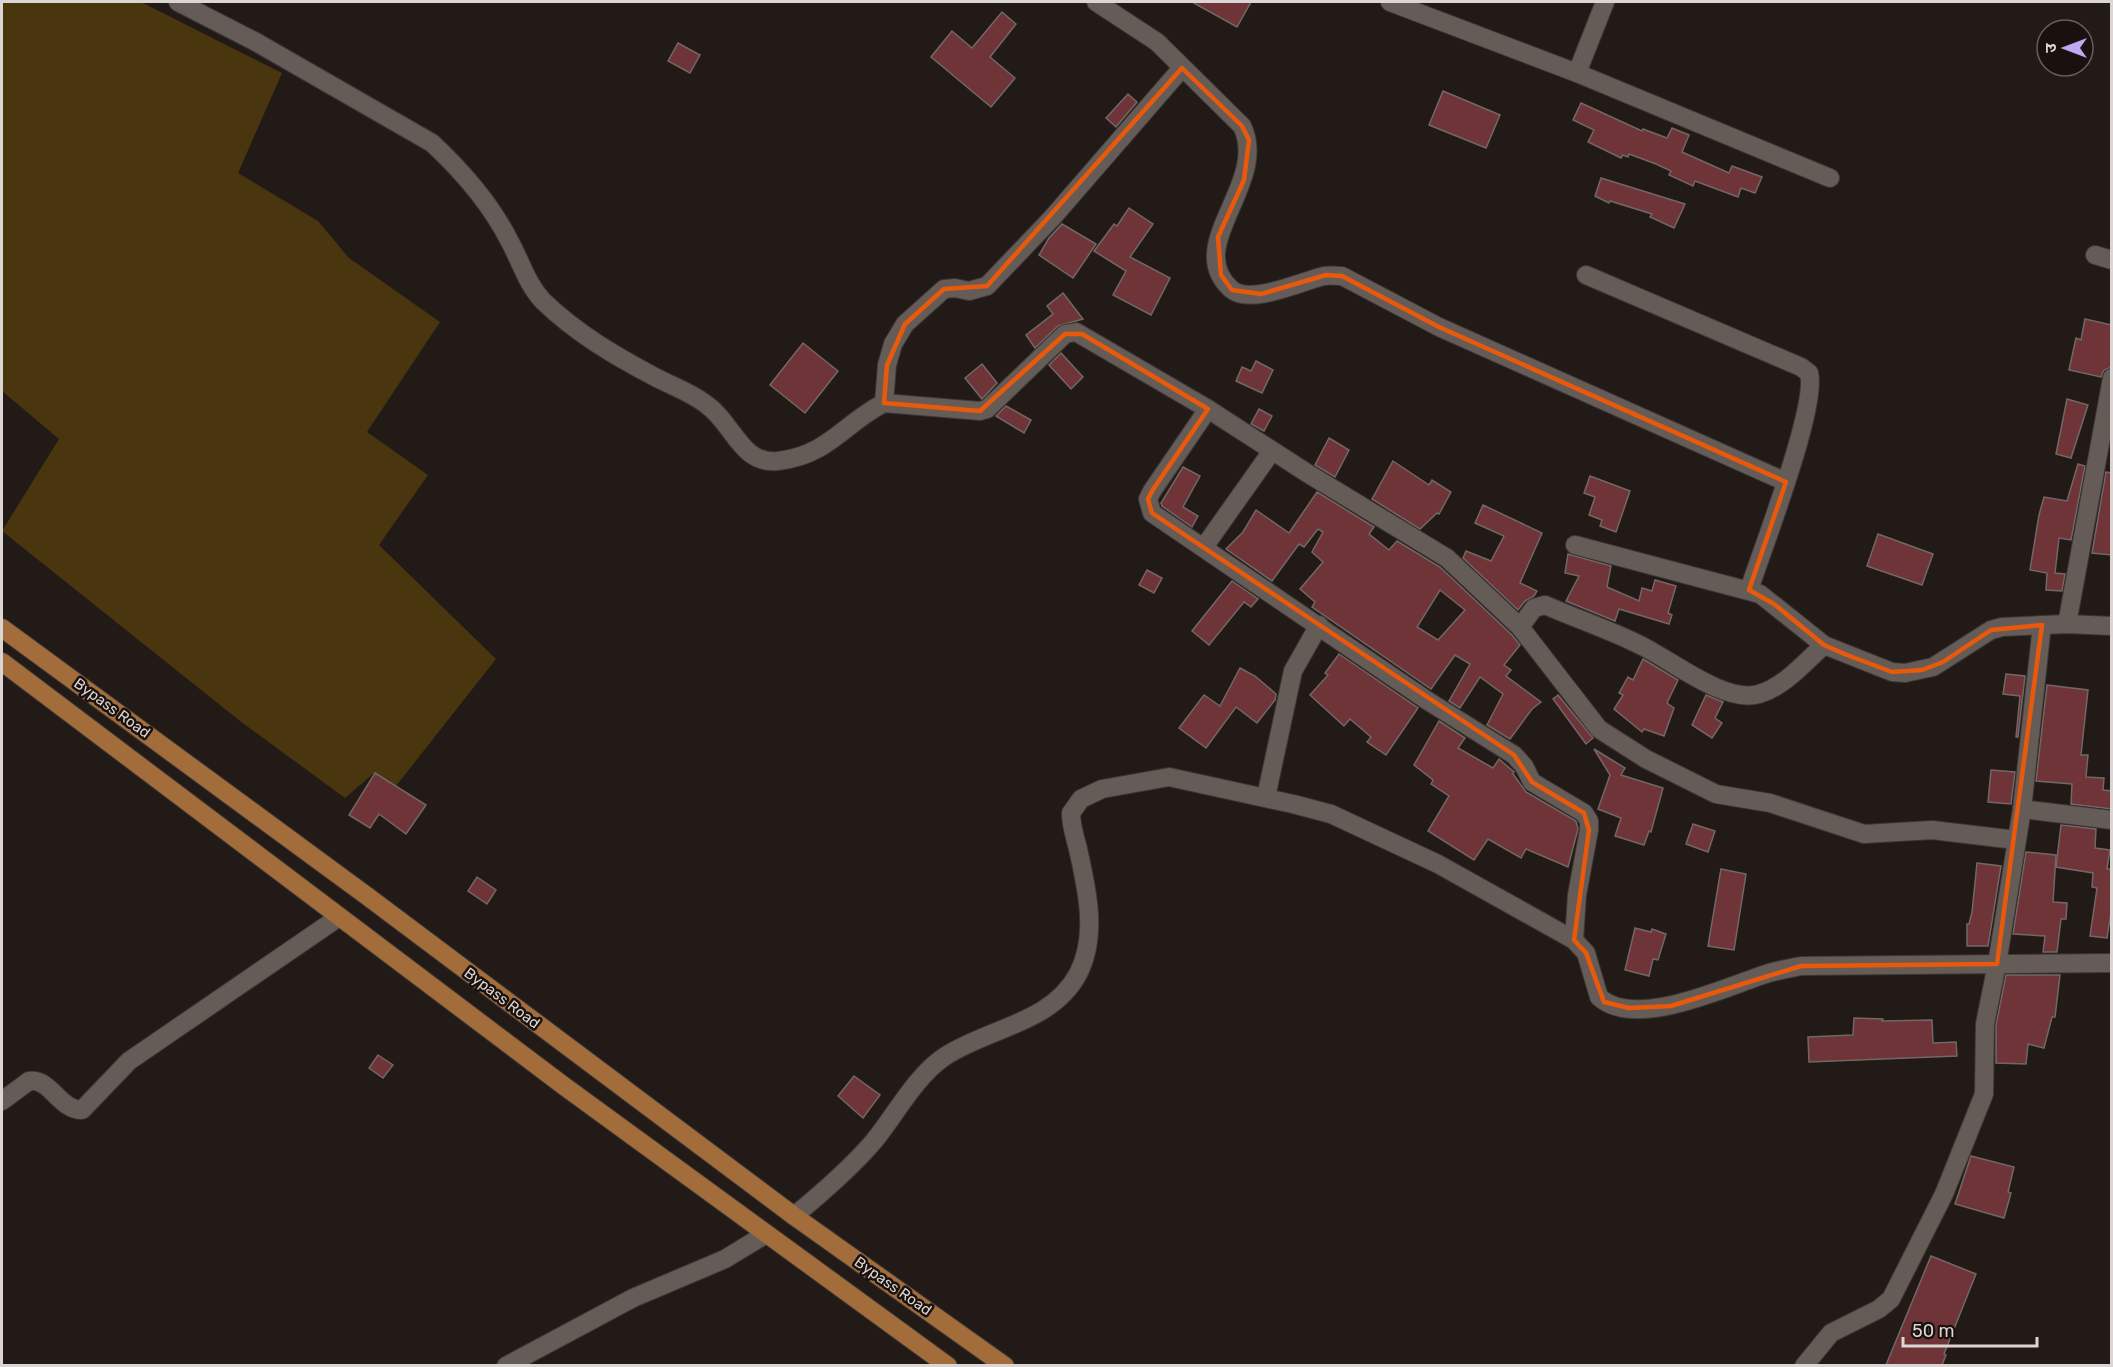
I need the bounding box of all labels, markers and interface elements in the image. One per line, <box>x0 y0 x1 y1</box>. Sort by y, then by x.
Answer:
north arrow <box>2035 18 2095 78</box>
text: उ <box>2041 43 2060 53</box>
street label: Bypass Road <box>70 674 154 742</box>
street label: Bypass Road <box>461 964 543 1032</box>
street label: Bypass Road <box>851 1253 935 1319</box>
scale bar <box>1903 1310 2036 1348</box>
text: 50 m <box>1912 1320 1955 1342</box>

